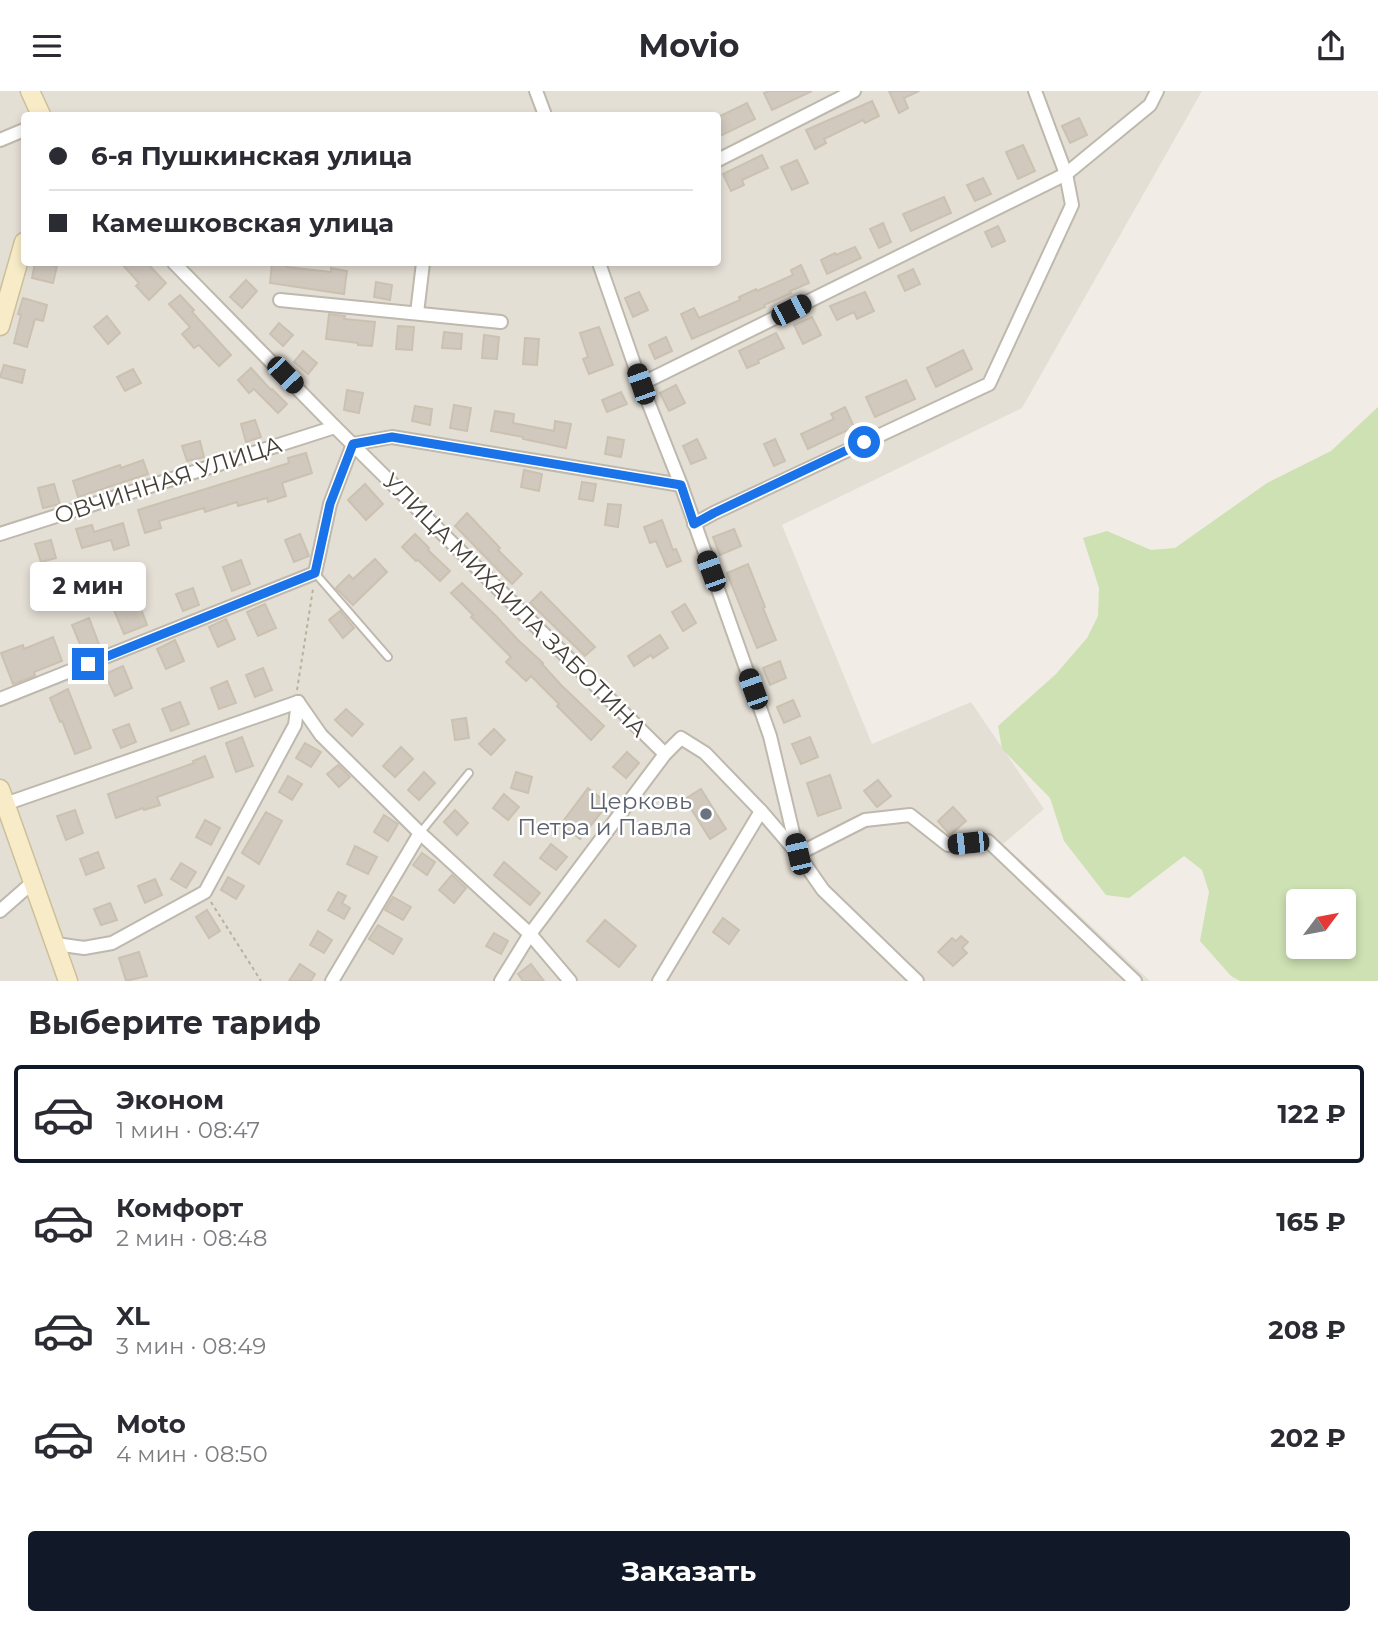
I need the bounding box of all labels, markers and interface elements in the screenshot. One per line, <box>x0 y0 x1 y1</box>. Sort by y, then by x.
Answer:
text: Movio <box>639 26 739 65</box>
icon: menu <box>28 27 66 65</box>
icon: share <box>1312 27 1350 65</box>
text: 6-я Пушкинская улица <box>91 140 412 172</box>
text: Камешковская улица <box>91 207 394 239</box>
car <box>768 291 815 329</box>
car <box>263 353 308 397</box>
car <box>625 361 658 407</box>
route start <box>848 426 880 458</box>
street label: ОВЧИННАЯ УЛИЦА <box>51 430 285 530</box>
street label: УЛИЦА МИХАИЛА ЗАБОТИНА <box>377 467 653 743</box>
car <box>694 548 729 594</box>
callout: 2 мин <box>30 563 146 611</box>
text: 2 мин <box>52 572 124 600</box>
route end <box>72 648 104 680</box>
car <box>736 666 771 712</box>
place label: Церковь Петра и Павла <box>517 787 692 841</box>
marker: Церковь Петра и Павла <box>698 806 714 822</box>
car <box>947 830 990 856</box>
car <box>784 831 813 877</box>
north arrow <box>1286 889 1356 959</box>
map controls <box>1286 889 1356 959</box>
text: Выберите тариф <box>28 1003 321 1042</box>
icon: car <box>32 1083 95 1146</box>
text: Эконом <box>116 1084 224 1116</box>
text: 122 ₽ <box>1278 1098 1346 1130</box>
text: 1 мин · 08:47 <box>116 1116 260 1144</box>
icon: car <box>32 1191 95 1254</box>
text: Комфорт <box>116 1192 243 1224</box>
text: 165 ₽ <box>1276 1206 1346 1238</box>
text: 2 мин · 08:48 <box>116 1224 267 1252</box>
icon: car <box>32 1299 95 1362</box>
text: XL <box>116 1300 150 1332</box>
text: 208 ₽ <box>1268 1314 1346 1346</box>
text: 3 мин · 08:49 <box>116 1332 266 1360</box>
icon: car <box>32 1407 95 1470</box>
text: Moto <box>116 1408 186 1440</box>
text: 202 ₽ <box>1270 1422 1346 1454</box>
text: 4 мин · 08:50 <box>116 1440 268 1468</box>
button: Заказать <box>28 1531 1350 1611</box>

